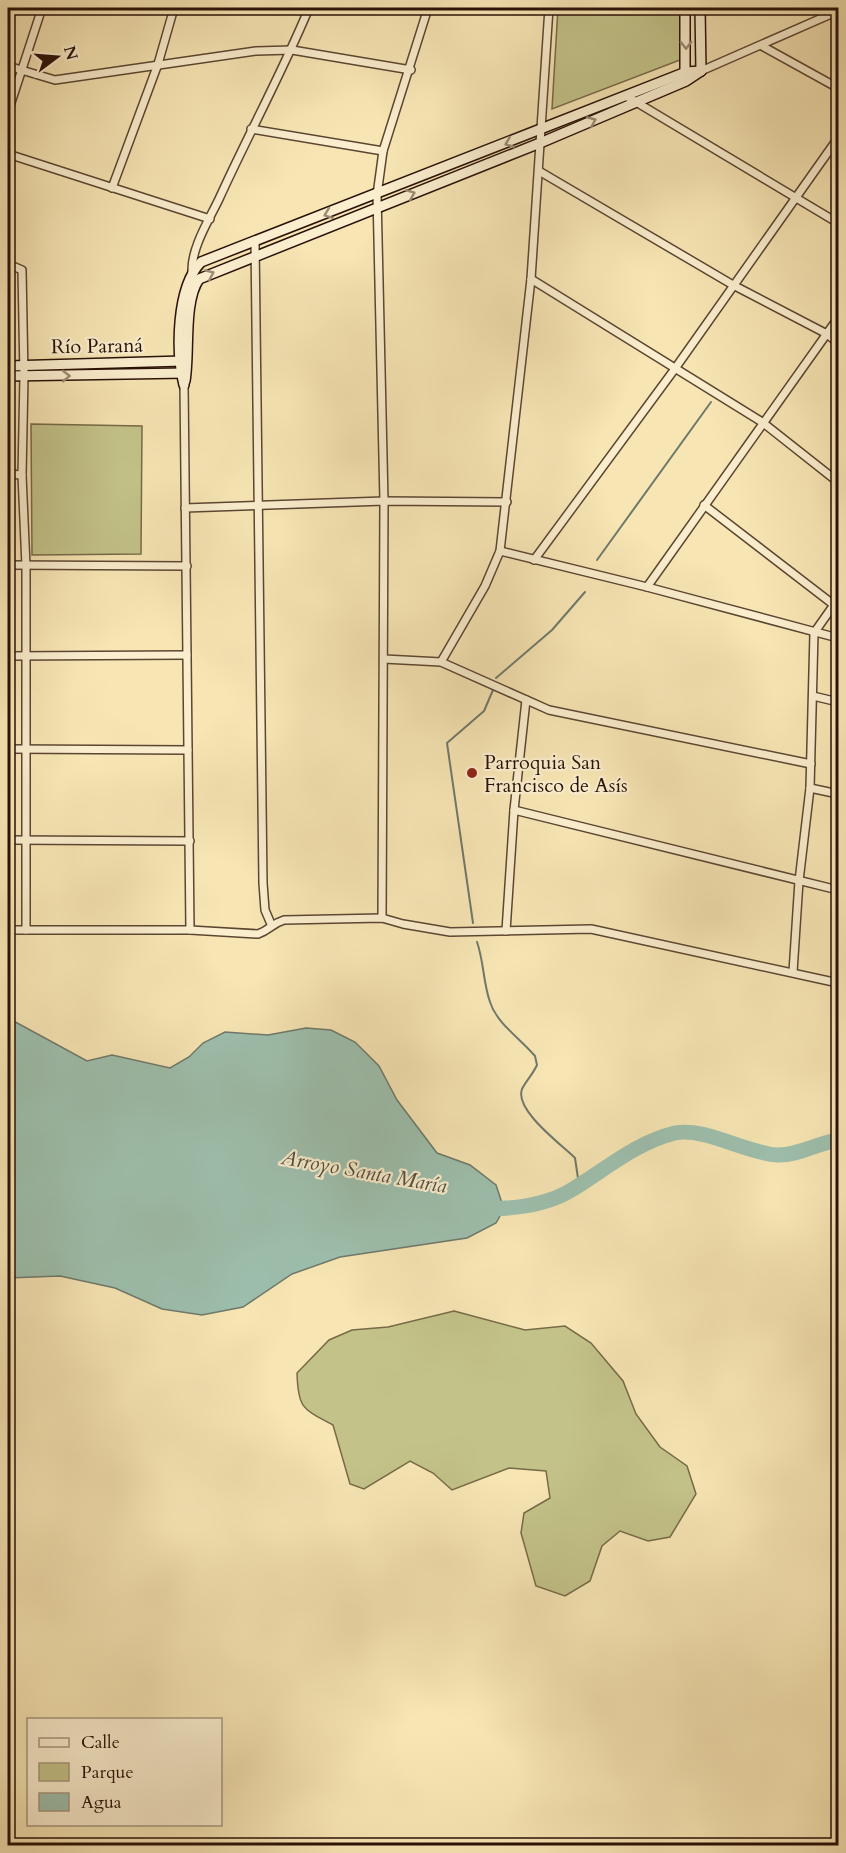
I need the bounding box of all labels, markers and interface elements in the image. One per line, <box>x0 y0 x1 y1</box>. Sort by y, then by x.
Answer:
north arrow <box>27 27 87 87</box>
one-way arrow <box>680 40 692 49</box>
text: N <box>58 43 83 63</box>
one-way arrow <box>585 116 596 128</box>
one-way arrow <box>504 136 515 148</box>
one-way arrow <box>405 189 416 201</box>
one-way arrow <box>323 207 334 220</box>
one-way arrow <box>204 269 215 281</box>
street label: Río Paraná <box>51 332 144 360</box>
one-way arrow <box>61 369 70 382</box>
place label: Parroquia San Francisco de Asís <box>484 749 628 799</box>
marker: Parroquia San Francisco de Asís <box>465 766 479 780</box>
water label: Arroyo Santa María <box>278 1143 449 1201</box>
legend <box>27 1718 222 1826</box>
text: Calle <box>81 1730 120 1755</box>
text: Parque <box>81 1760 134 1785</box>
text: Agua <box>81 1790 122 1815</box>

